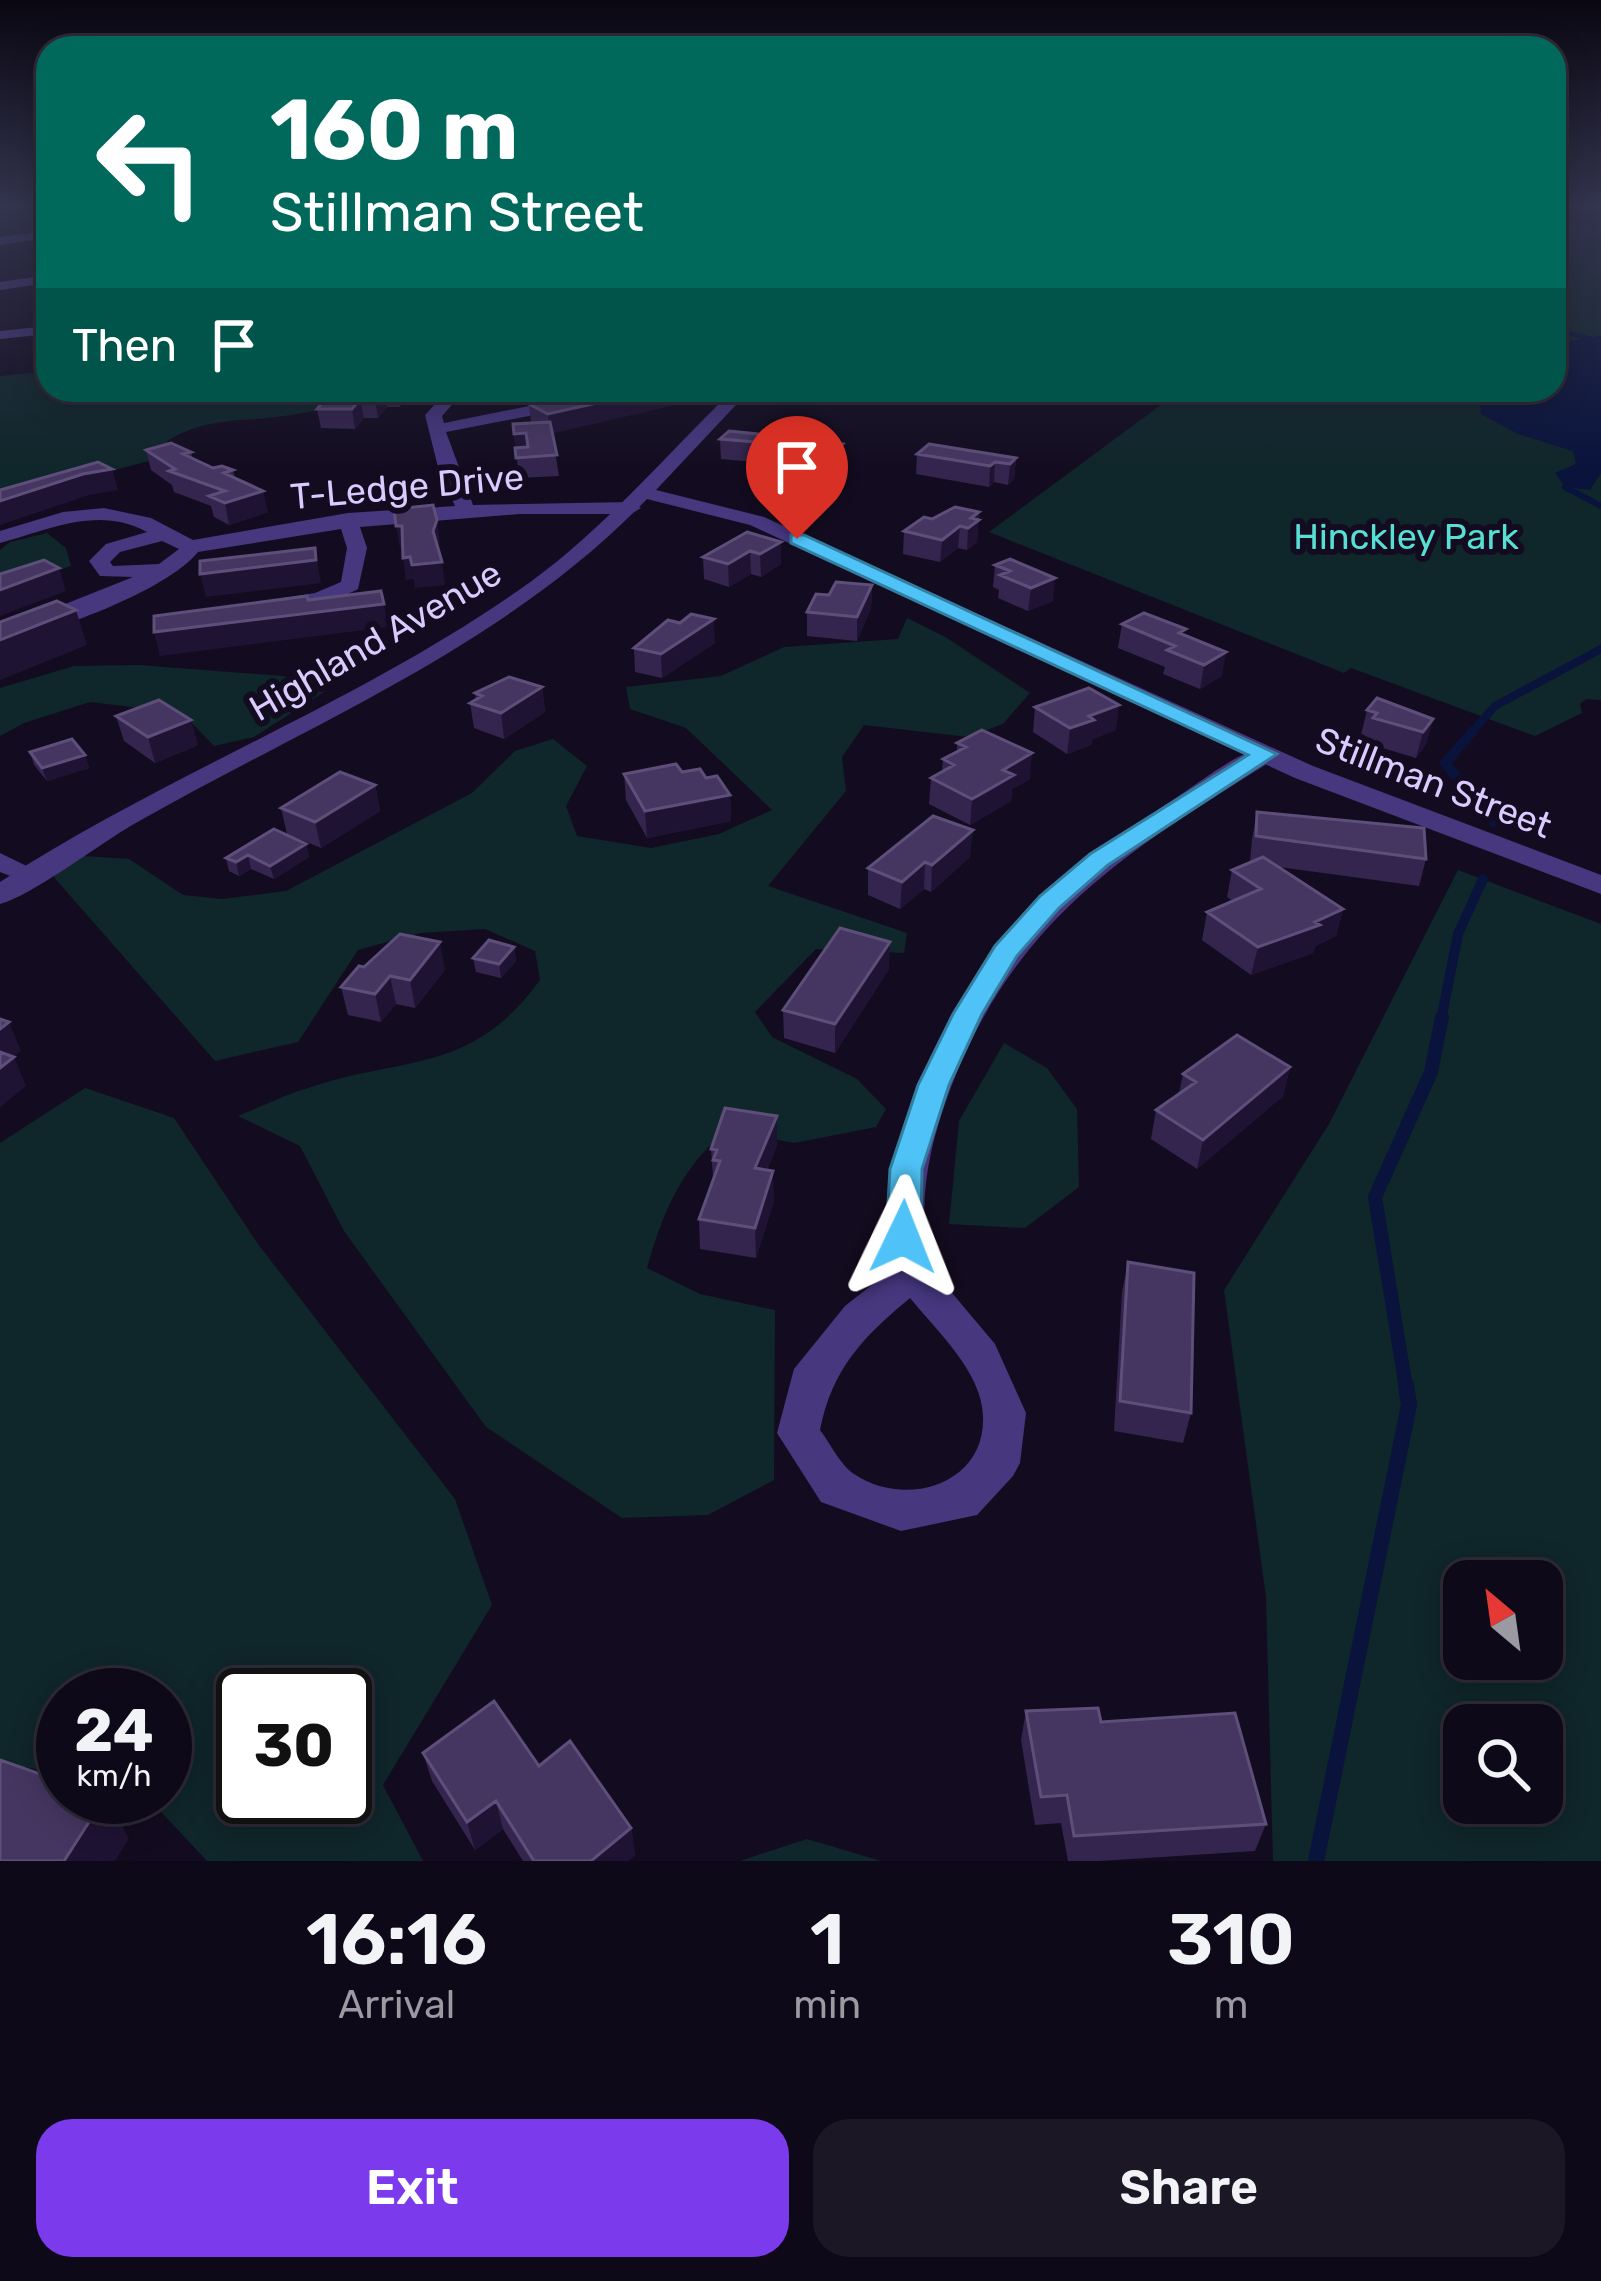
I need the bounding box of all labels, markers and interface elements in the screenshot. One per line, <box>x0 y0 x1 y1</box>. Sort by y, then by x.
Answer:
text: 160 m <box>270 80 518 180</box>
icon: left <box>72 84 228 240</box>
text: Stillman Street <box>270 181 644 245</box>
icon: arrive <box>201 312 267 378</box>
text: Then <box>72 319 177 372</box>
pin <box>746 416 848 539</box>
icon: arrive <box>764 434 830 500</box>
street label: T-Ledge Drive <box>288 455 526 518</box>
park label: Hinckley Park <box>1293 515 1519 558</box>
street label: Highland Avenue <box>242 551 509 730</box>
street label: Stillman Street <box>1310 718 1558 847</box>
position arrow <box>840 1174 966 1300</box>
north arrow <box>1443 1560 1563 1680</box>
map controls <box>1443 1560 1563 1824</box>
speed limit sign: 30 <box>216 1668 372 1824</box>
text: 24 <box>74 1695 154 1766</box>
button: search <box>1443 1704 1563 1824</box>
text: km/h <box>77 1758 151 1794</box>
text: 16:16 <box>306 1897 487 1982</box>
text: 1 <box>810 1897 844 1982</box>
text: 310 <box>1167 1897 1295 1982</box>
text: Arrival <box>338 1982 455 2028</box>
text: min <box>793 1982 861 2028</box>
text: m <box>1214 1982 1248 2028</box>
button: Exit <box>36 2119 789 2257</box>
button: Share <box>813 2119 1565 2257</box>

